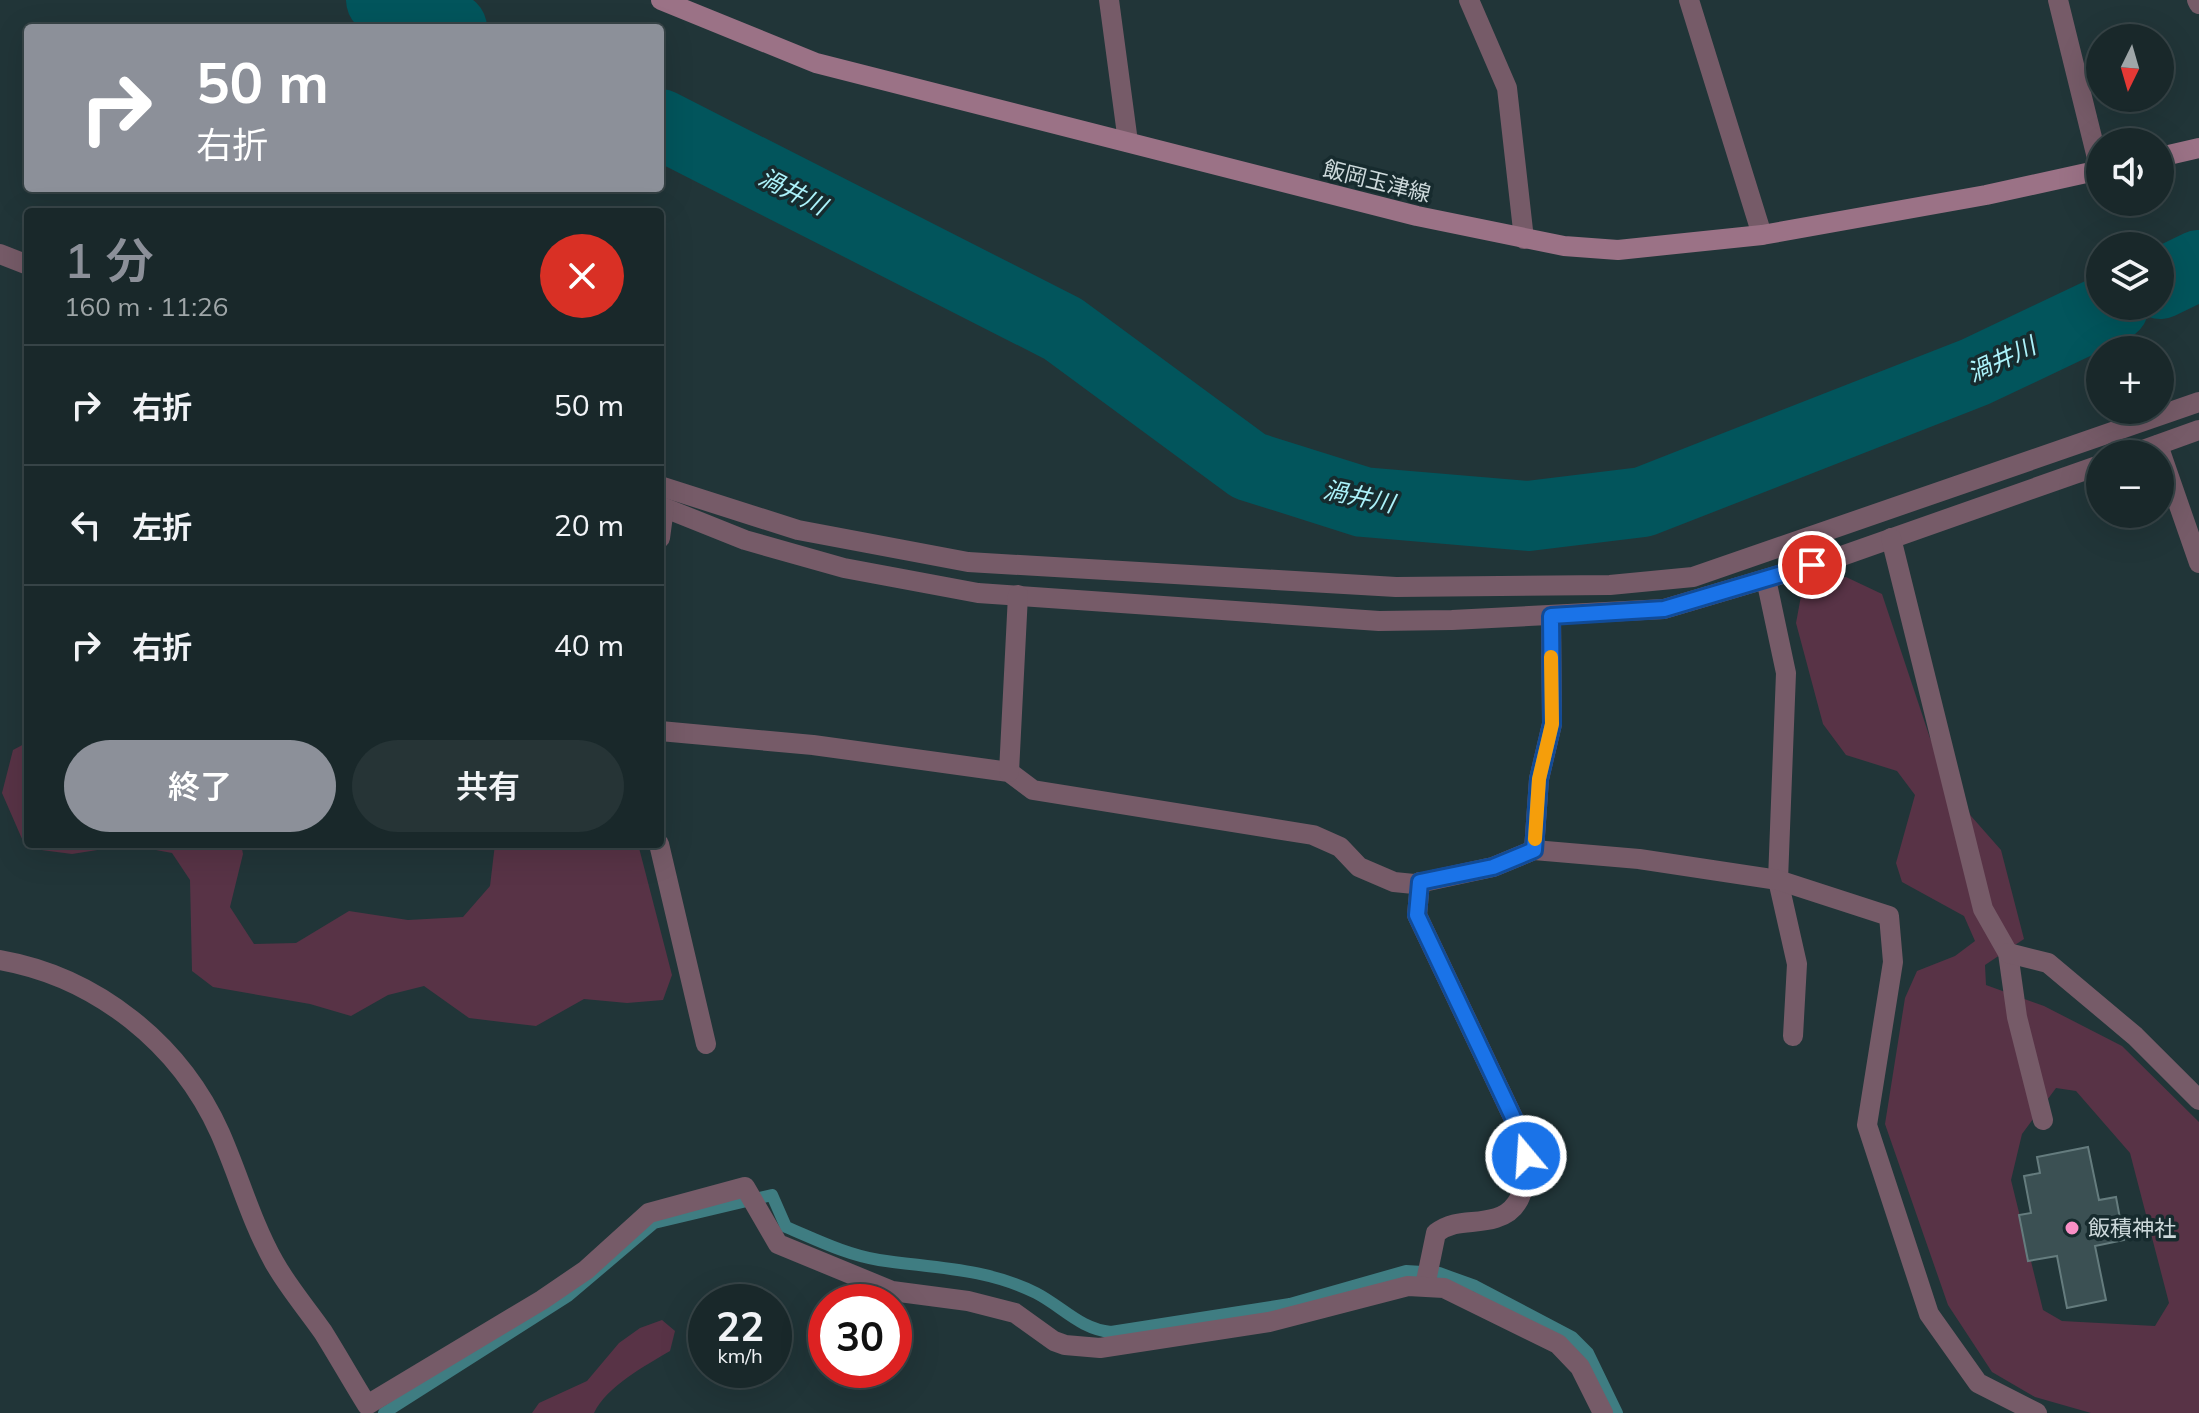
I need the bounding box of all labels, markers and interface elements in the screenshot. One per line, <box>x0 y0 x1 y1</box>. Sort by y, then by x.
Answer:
north arrow <box>2086 24 2174 112</box>
map controls <box>2086 24 2174 528</box>
text: 50 m <box>196 47 329 117</box>
icon: right <box>64 56 168 160</box>
text: 右折 <box>196 122 268 167</box>
button: sound <box>2086 128 2174 216</box>
street label: 飯岡玉津線 <box>1320 154 1434 208</box>
water label: 渦井川 <box>754 161 835 222</box>
text: 1 分 <box>64 230 154 290</box>
button: layers <box>2086 232 2174 320</box>
button: close <box>540 234 624 318</box>
text: 160 m · 11:26 <box>64 290 228 323</box>
water label: 渦井川 <box>1962 329 2043 388</box>
button: + <box>2086 336 2174 424</box>
icon: right <box>64 383 108 427</box>
text: 50 m <box>554 386 624 424</box>
text: 右折 <box>132 388 192 426</box>
button: − <box>2086 440 2174 528</box>
water label: 渦井川 <box>1321 474 1400 519</box>
icon: left <box>64 503 108 547</box>
text: 20 m <box>554 506 624 544</box>
text: 左折 <box>132 508 192 546</box>
pin <box>1778 531 1846 599</box>
icon: arrive <box>1790 543 1834 587</box>
icon: right <box>64 623 108 667</box>
text: 40 m <box>554 626 624 664</box>
text: 右折 <box>132 628 192 666</box>
button: 終了 <box>64 740 336 832</box>
button: 共有 <box>352 740 624 832</box>
position arrow <box>1484 1114 1568 1198</box>
place label: 飯積神社 <box>2088 1214 2176 1242</box>
marker: 飯積神社 <box>2063 1219 2081 1237</box>
speed limit sign: 30 <box>808 1284 912 1388</box>
text: 22 <box>716 1301 764 1351</box>
text: km/h <box>717 1343 763 1368</box>

